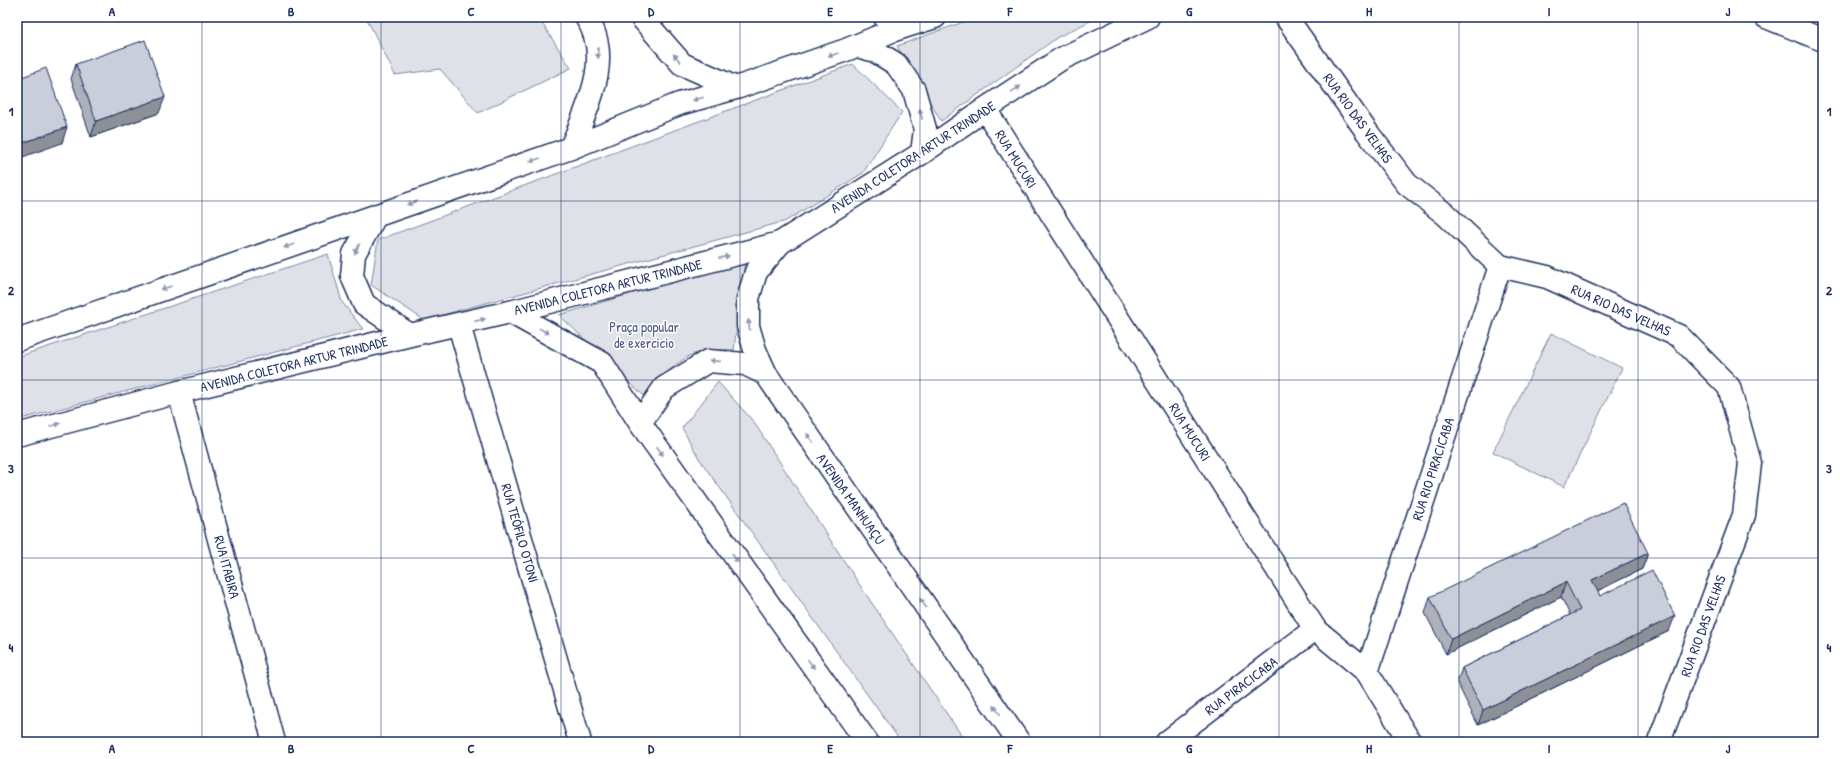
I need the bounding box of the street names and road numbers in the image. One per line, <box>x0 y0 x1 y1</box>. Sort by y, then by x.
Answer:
street label: RUA RIO DAS VELHAS <box>1319 69 1398 167</box>
street label: AVENIDA COLETORA ARTUR TRINDADE <box>827 96 999 217</box>
street label: RUA MUCURI <box>991 126 1042 191</box>
street label: AVENIDA COLETORA ARTUR TRINDADE <box>512 254 704 319</box>
street label: RUA RIO DAS VELHAS <box>1568 279 1674 340</box>
street label: AVENIDA COLETORA ARTUR TRINDADE <box>198 331 390 396</box>
street label: RUA MUCURI <box>1165 399 1216 464</box>
street label: RUA RIO PIRACICABA <box>1407 415 1458 523</box>
street label: AVENIDA MANHUAÇU <box>813 449 890 548</box>
street label: RUA TEÓFILO OTONI <box>497 481 544 585</box>
street label: RUA ITABIRA <box>210 533 245 601</box>
street label: RUA RIO DAS VELHAS <box>1675 572 1730 679</box>
street label: RUA PIRACICABA <box>1200 652 1281 719</box>

